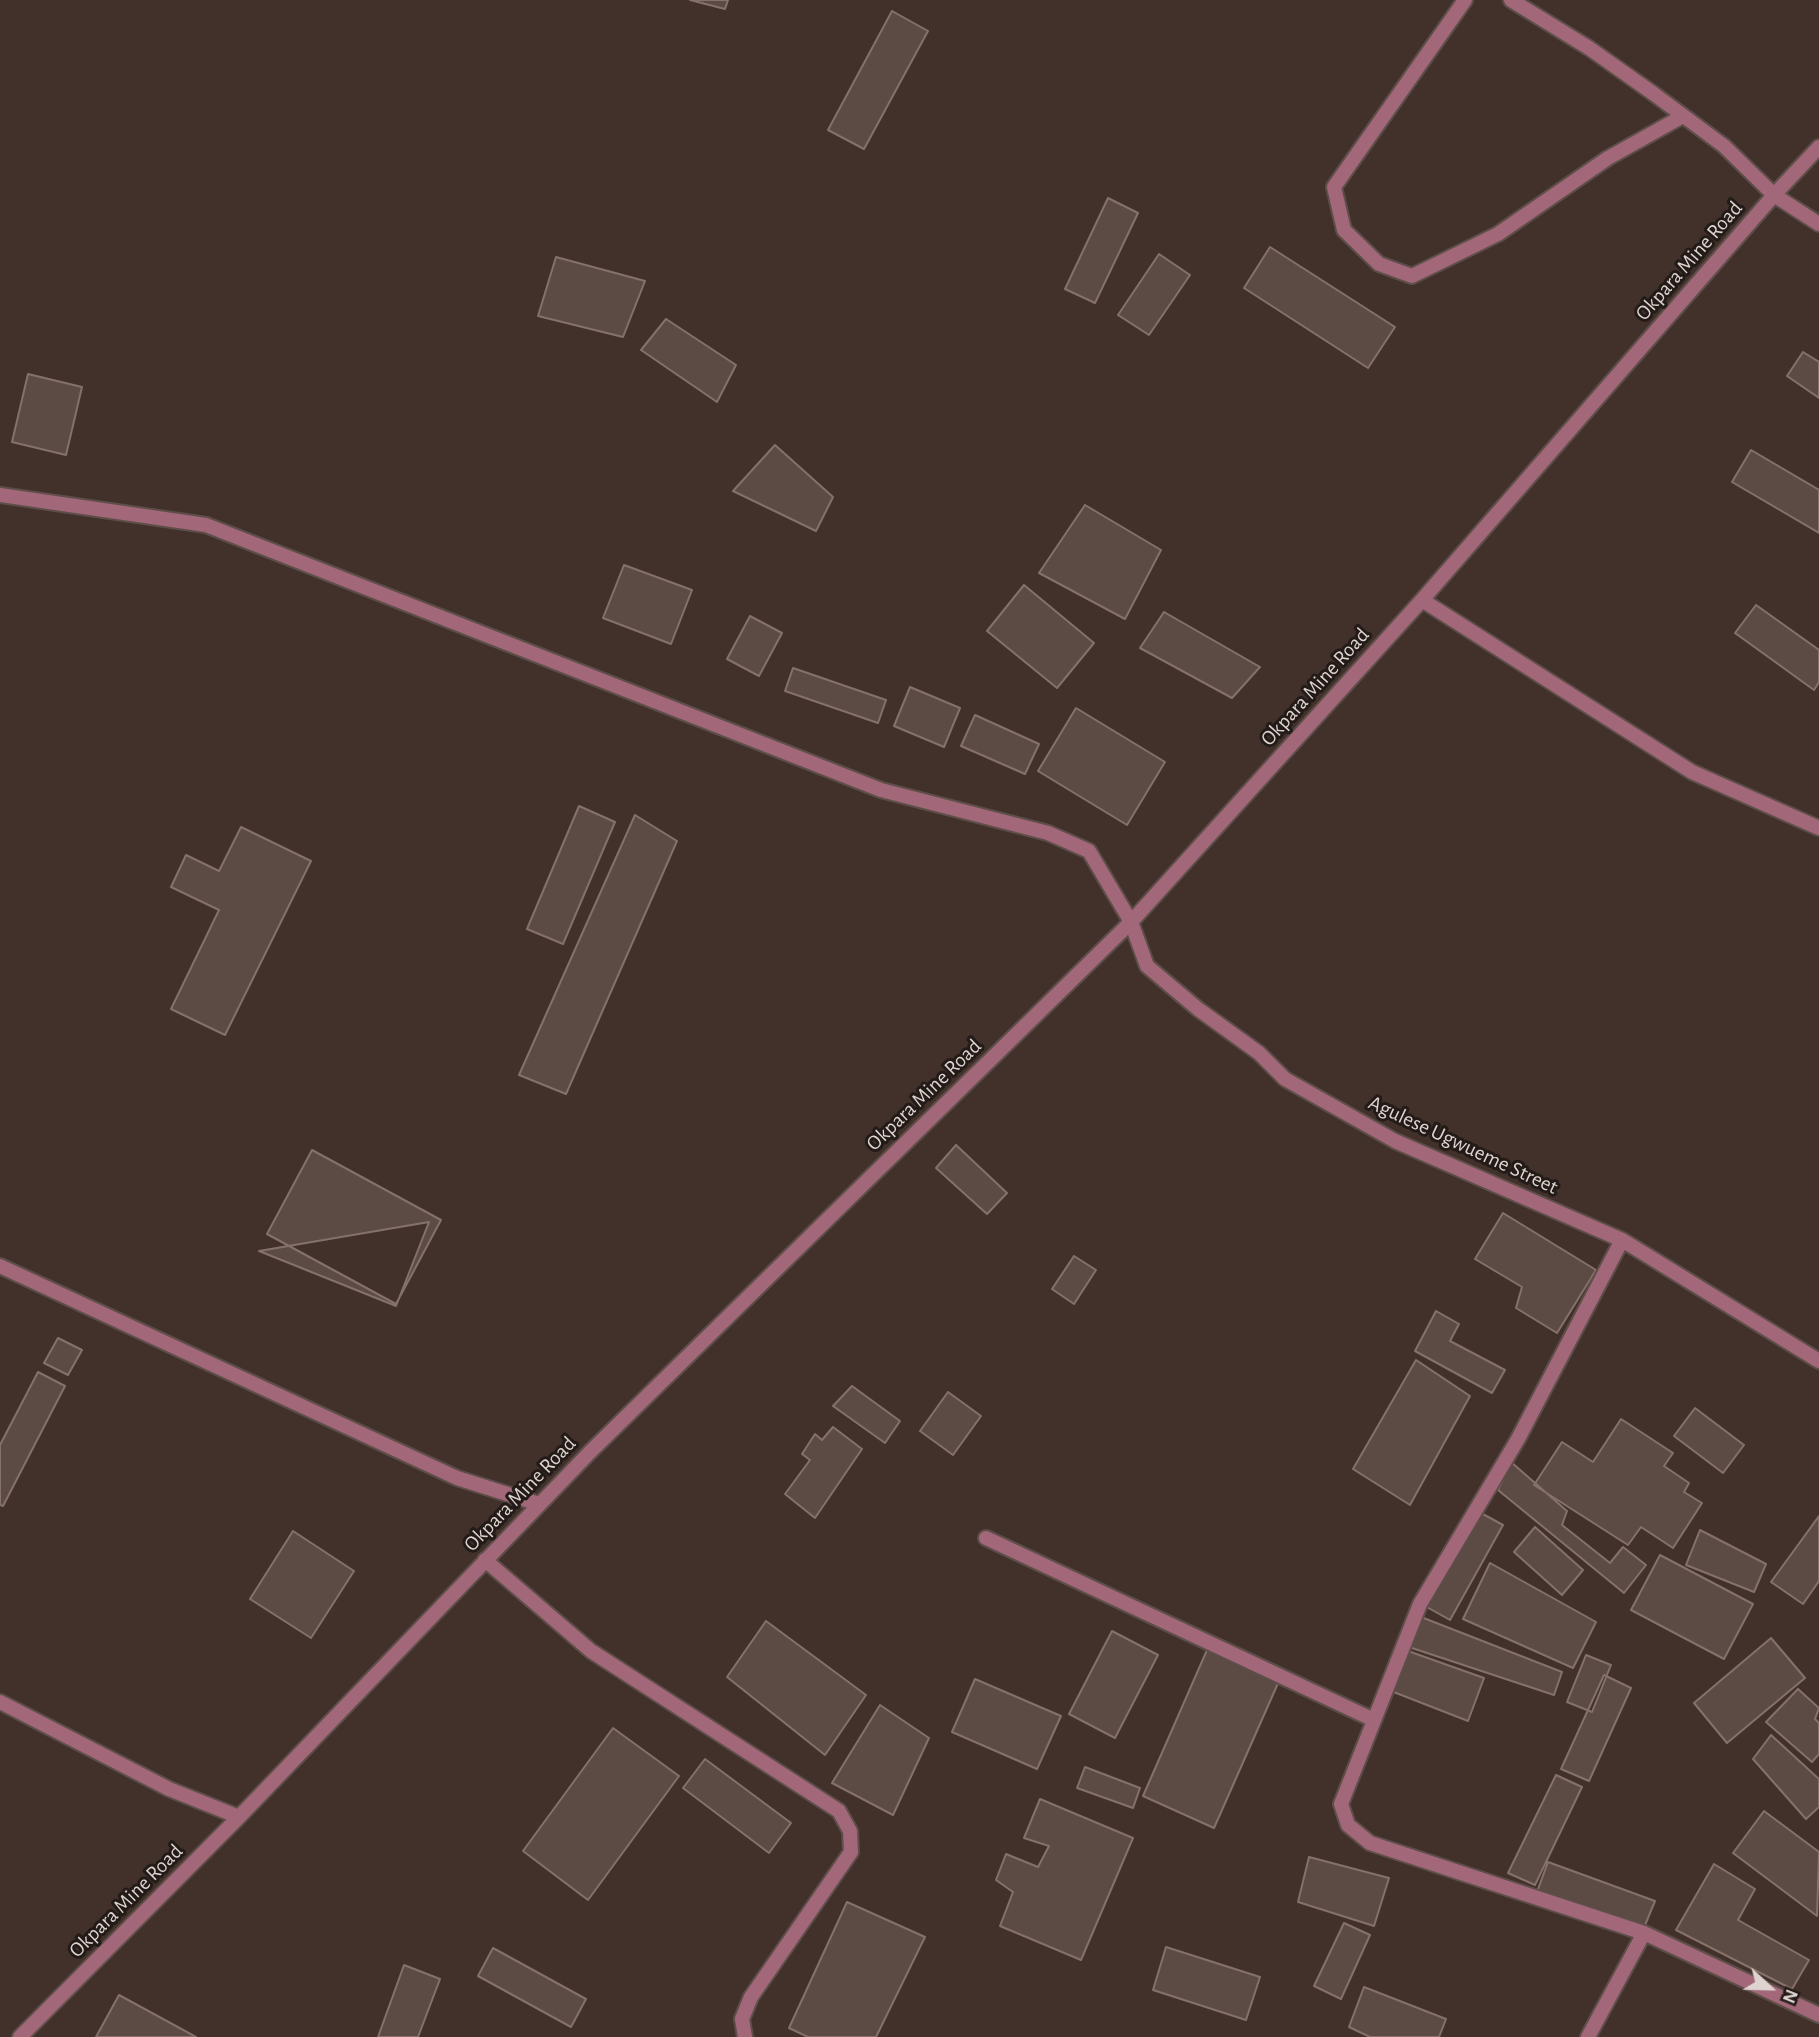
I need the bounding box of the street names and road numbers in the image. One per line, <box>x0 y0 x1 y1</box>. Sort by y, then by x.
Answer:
street label: Okpara Mine Road <box>1630 196 1748 326</box>
street label: Okpara Mine Road <box>1255 623 1375 751</box>
street label: Okpara Mine Road <box>861 1034 987 1156</box>
street label: Agulese Ugwueme Street <box>1364 1090 1562 1200</box>
street label: Okpara Mine Road <box>459 1431 581 1557</box>
street label: Okpara Mine Road <box>64 1839 188 1963</box>

